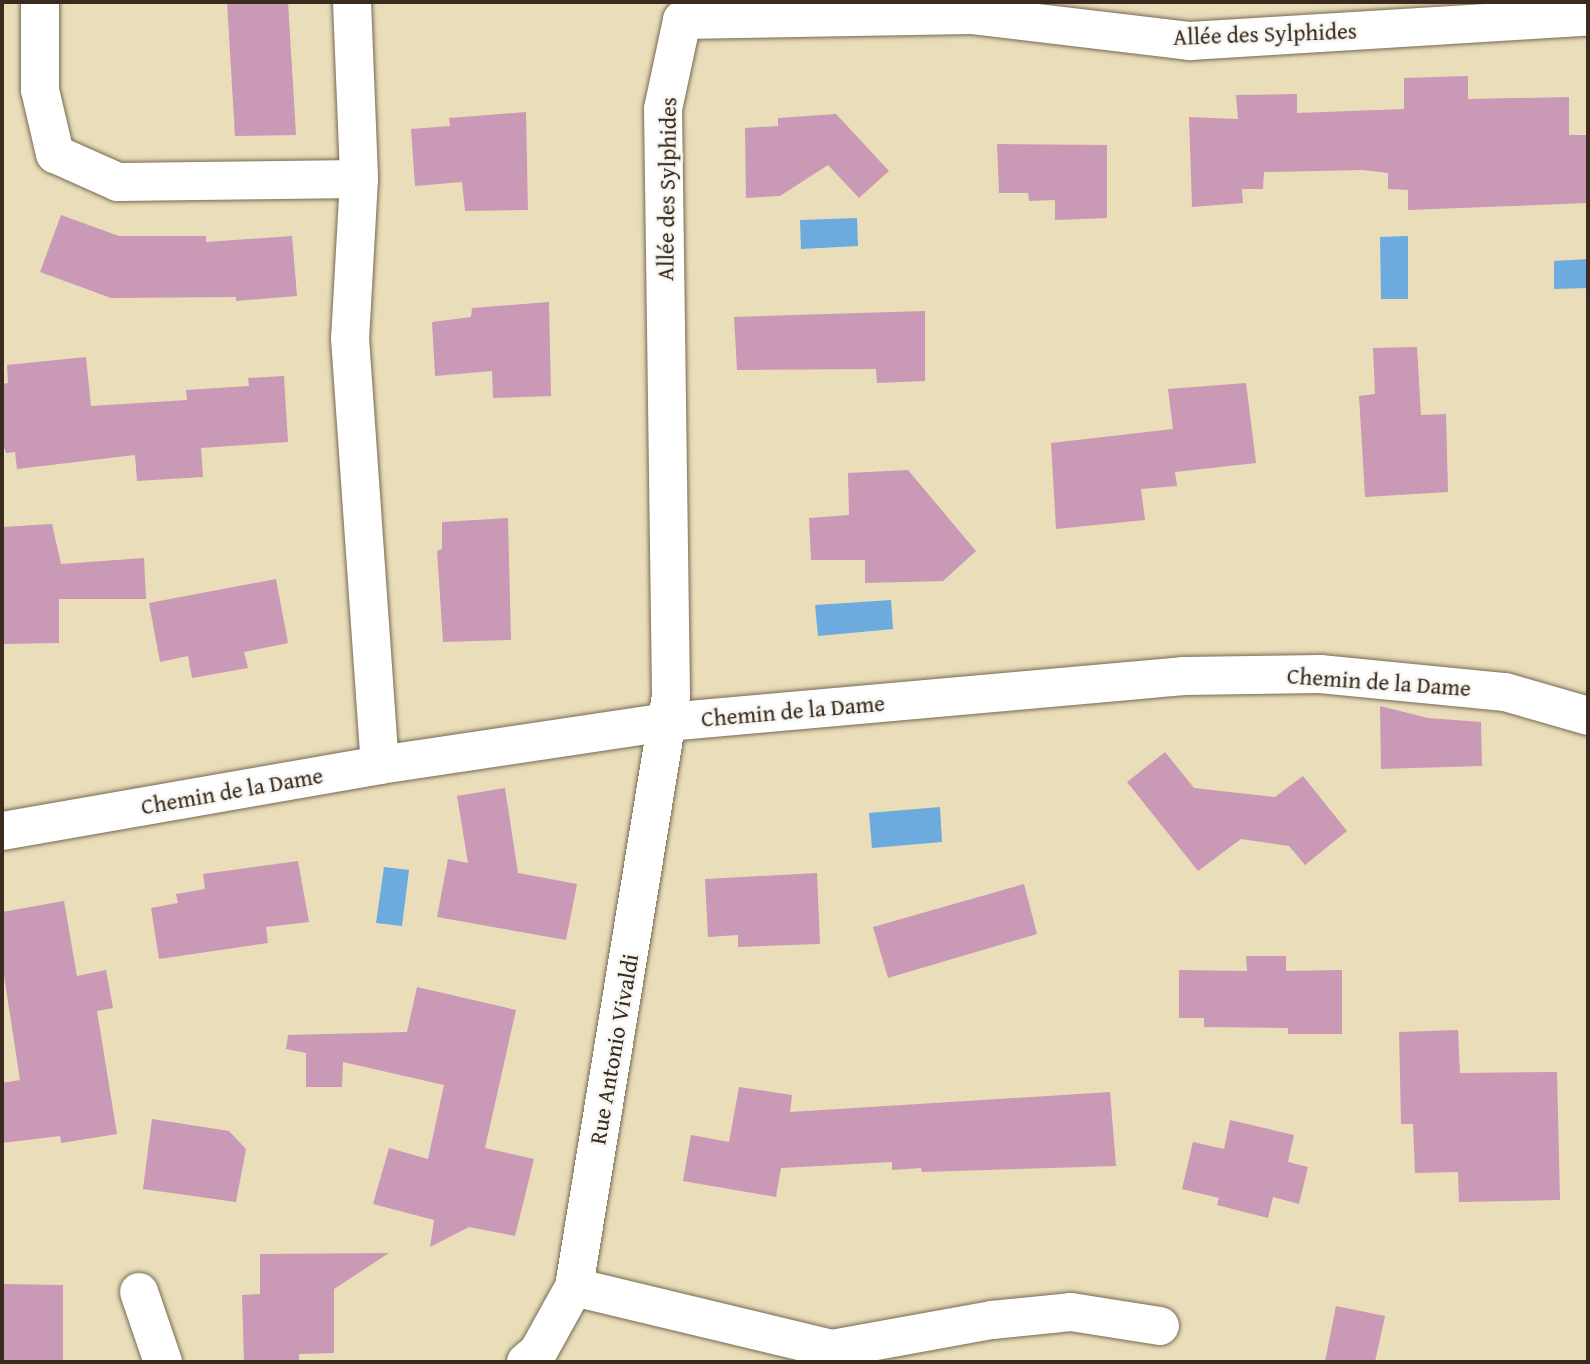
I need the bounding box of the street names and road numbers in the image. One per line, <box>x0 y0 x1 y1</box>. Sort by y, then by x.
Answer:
street label: Allée des Sylphides <box>1173 17 1357 51</box>
street label: Allée des Sylphides <box>652 97 682 281</box>
street label: Chemin de la Dame <box>1286 662 1472 702</box>
street label: Chemin de la Dame <box>700 689 886 733</box>
street label: Chemin de la Dame <box>139 761 325 821</box>
street label: Rue Antonio Vivaldi <box>584 952 644 1146</box>

